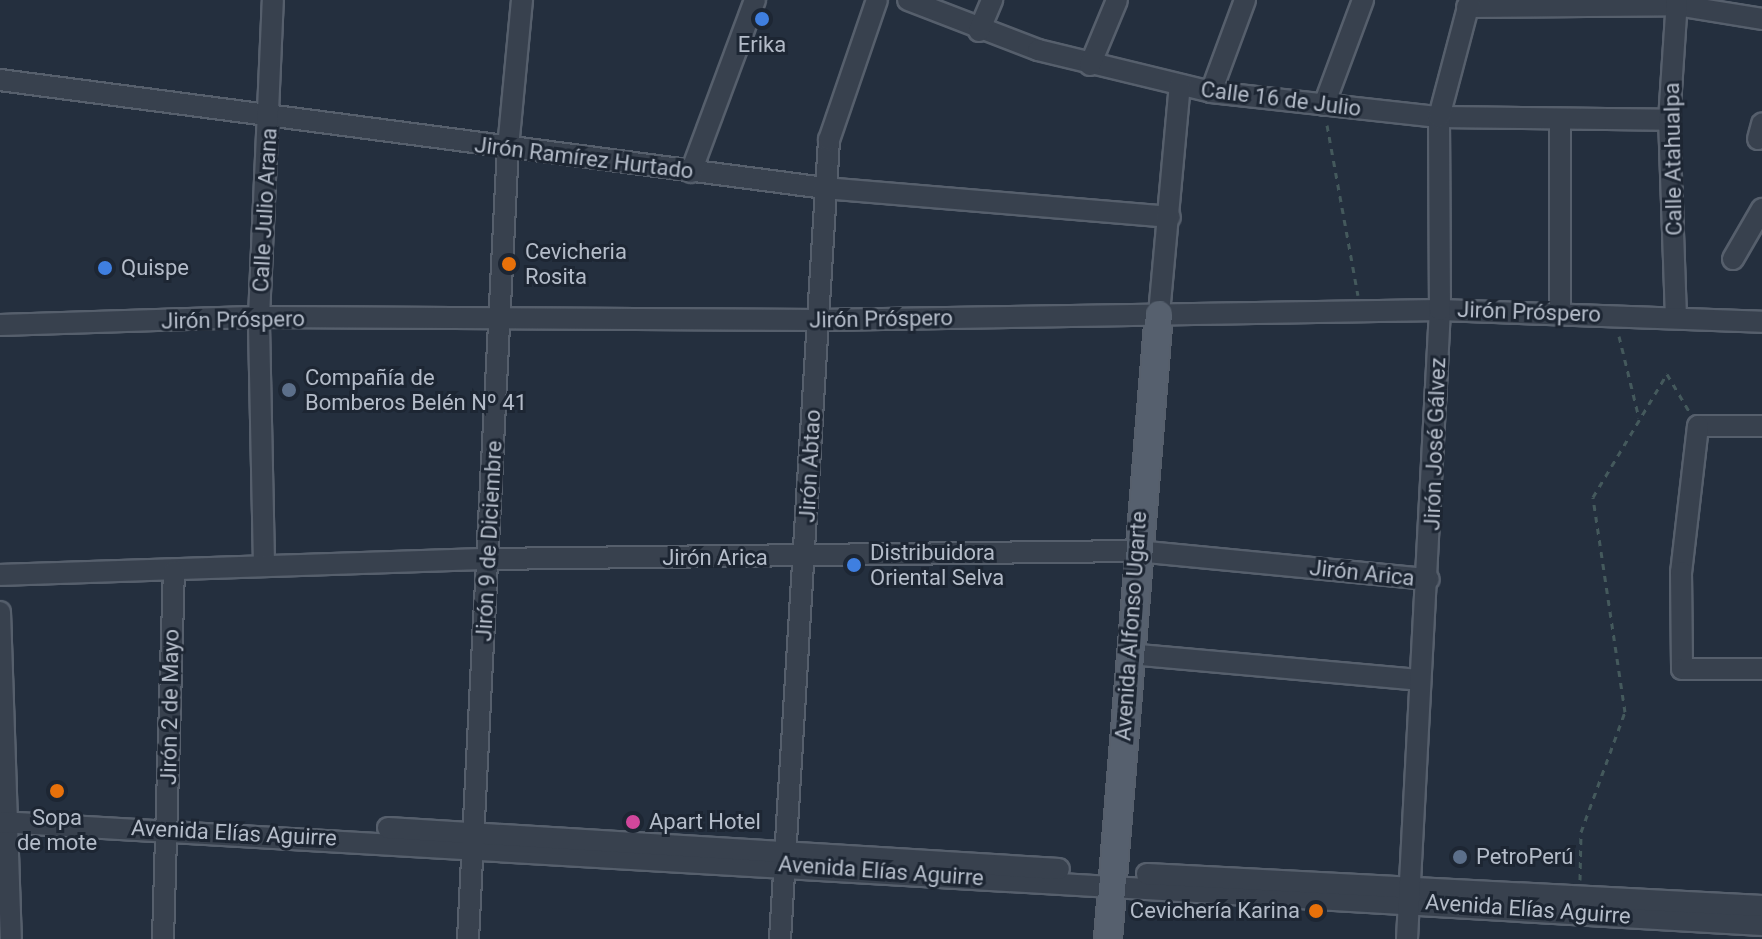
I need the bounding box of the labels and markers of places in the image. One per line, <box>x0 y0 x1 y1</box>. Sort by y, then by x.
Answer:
marker: Erika <box>753 10 771 28</box>
place label: Erika <box>738 32 786 58</box>
place label: Cevicheria Rosita <box>525 238 627 290</box>
place label: Quispe <box>121 255 189 281</box>
marker: Cevicheria Rosita <box>500 255 518 273</box>
marker: Quispe <box>96 259 114 277</box>
place label: Compañía de Bomberos Belén Nº 41 <box>305 364 527 416</box>
marker: Compañía de Bomberos Belén Nº 41 <box>280 381 298 399</box>
place label: Distribuidora Oriental Selva <box>870 539 1004 590</box>
marker: Distribuidora Oriental Selva <box>845 556 863 574</box>
marker: Sopa de mote <box>48 782 66 800</box>
place label: Sopa de mote <box>17 804 97 856</box>
place label: Apart Hotel <box>649 809 761 835</box>
marker: Apart Hotel <box>624 813 642 831</box>
place label: PetroPerú <box>1476 844 1573 870</box>
marker: PetroPerú <box>1451 848 1469 866</box>
place label: Cevichería Karina <box>1130 898 1300 924</box>
marker: Cevichería Karina <box>1307 902 1325 920</box>

